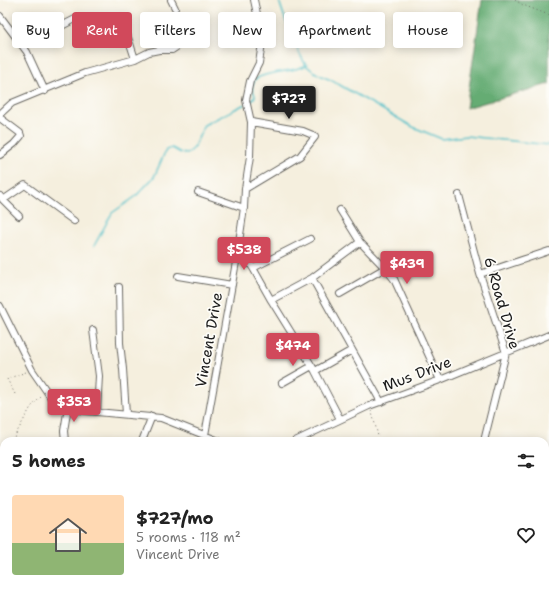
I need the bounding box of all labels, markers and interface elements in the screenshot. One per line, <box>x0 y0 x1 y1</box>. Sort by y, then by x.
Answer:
chip: Buy <box>12 12 64 48</box>
chip: Rent <box>72 12 132 48</box>
chip: Filters <box>140 12 210 48</box>
chip: New <box>218 12 276 48</box>
chip: Apartment <box>284 12 385 48</box>
chip: House <box>393 12 463 48</box>
pin: $727 <box>265 86 313 120</box>
text: $727 <box>272 90 306 107</box>
pin: $538 <box>220 237 268 271</box>
text: $538 <box>226 241 262 258</box>
pin: $439 <box>383 251 431 285</box>
street label: 6 Road Drive <box>479 254 525 352</box>
text: $439 <box>389 255 425 272</box>
street label: Vincent Drive <box>191 291 227 389</box>
pin: $474 <box>269 333 317 367</box>
text: $474 <box>275 337 311 354</box>
street label: Mus Drive <box>380 352 454 396</box>
pin: $353 <box>50 389 98 423</box>
text: $353 <box>57 393 91 410</box>
text: 5 homes <box>12 450 85 472</box>
icon: filters <box>515 450 537 472</box>
text: $727/mo <box>136 507 214 529</box>
icon: home <box>44 511 92 559</box>
icon: heart <box>515 524 537 546</box>
text: 5 rooms · 118 m² <box>136 529 241 546</box>
text: Vincent Drive <box>136 546 220 563</box>

